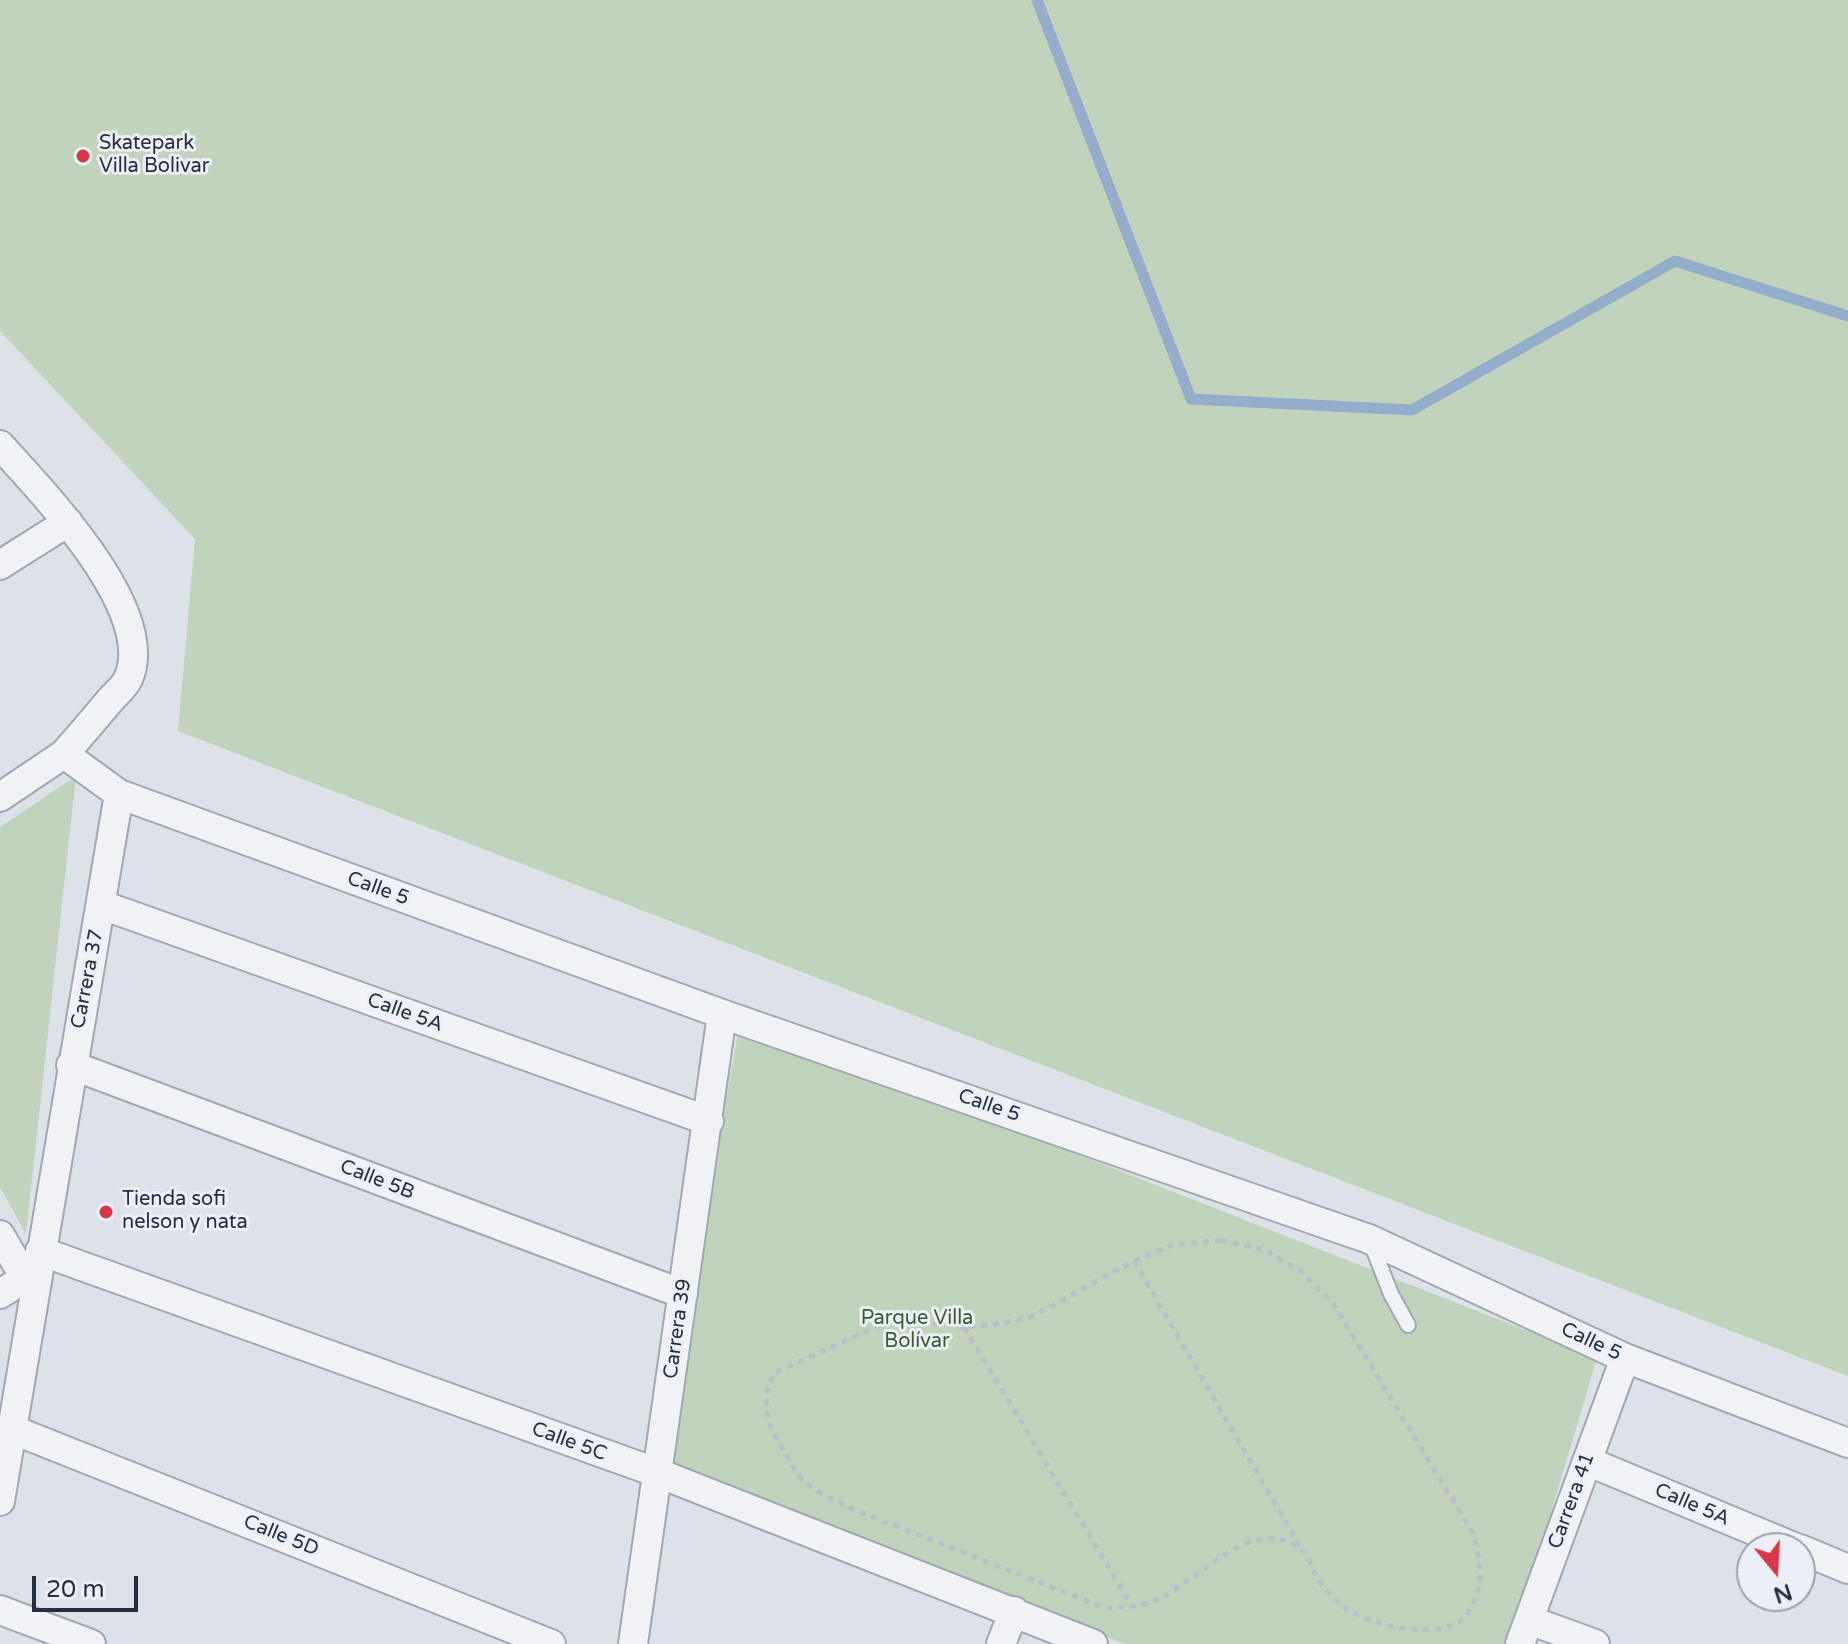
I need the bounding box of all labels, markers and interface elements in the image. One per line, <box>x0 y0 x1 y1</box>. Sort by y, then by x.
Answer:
place label: Skatepark Villa Bolivar <box>99 132 209 179</box>
marker: Skatepark Villa Bolivar <box>74 147 92 165</box>
street label: Calle 5 <box>344 867 412 911</box>
street label: Carrera 37 <box>67 927 109 1031</box>
street label: Calle 5A <box>364 988 446 1038</box>
street label: Calle 5 <box>955 1084 1023 1128</box>
street label: Calle 5B <box>336 1155 418 1205</box>
place label: Tienda sofi nelson y nata <box>122 1188 248 1235</box>
marker: Tienda sofi nelson y nata <box>97 1203 115 1221</box>
street label: Carrera 39 <box>659 1277 697 1381</box>
park label: Parque Villa Bolívar <box>861 1307 973 1354</box>
street label: Calle 5 <box>1557 1318 1625 1366</box>
street label: Calle 5C <box>528 1417 610 1467</box>
street label: Carrera 41 <box>1544 1450 1600 1552</box>
street label: Calle 5A <box>1651 1479 1733 1531</box>
street label: Calle 5D <box>240 1510 322 1562</box>
north arrow <box>1736 1532 1816 1612</box>
scale bar <box>36 1560 142 1610</box>
text: 20 m <box>46 1575 104 1604</box>
text: N <box>1770 1578 1795 1608</box>

